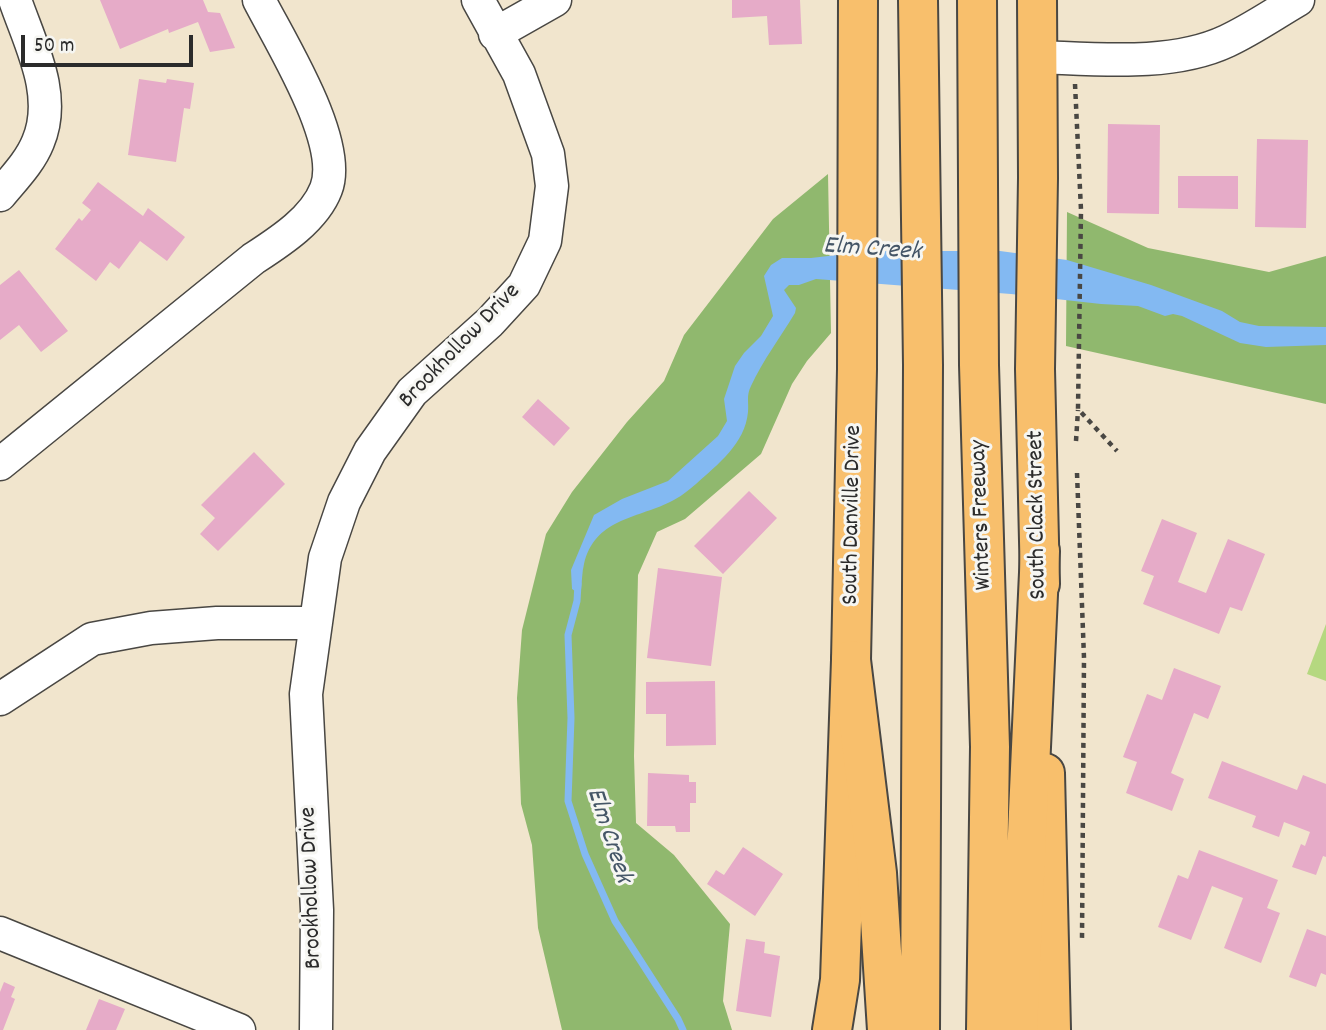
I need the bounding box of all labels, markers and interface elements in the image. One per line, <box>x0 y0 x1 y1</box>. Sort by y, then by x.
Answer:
scale bar <box>24 21 196 65</box>
text: 50 m <box>34 32 74 62</box>
water label: Elm Creek <box>822 232 922 270</box>
street label: Brookhollow Drive <box>394 279 528 415</box>
street label: South Danville Drive <box>838 425 870 605</box>
street label: South Clack Street <box>1023 430 1055 600</box>
street label: Winters Freeway <box>966 439 1000 591</box>
water label: Elm Creek <box>577 785 637 887</box>
street label: Brookhollow Drive <box>296 806 330 970</box>

